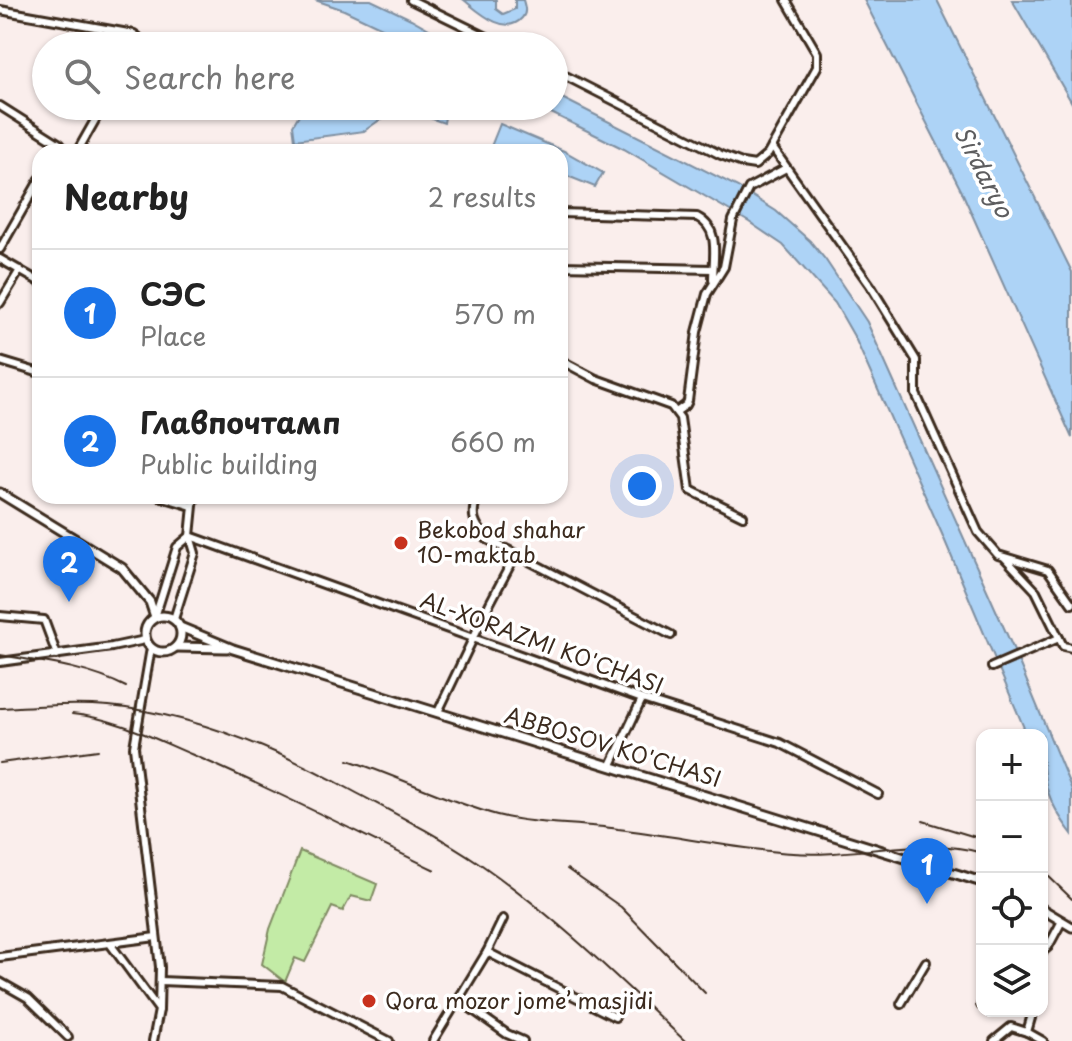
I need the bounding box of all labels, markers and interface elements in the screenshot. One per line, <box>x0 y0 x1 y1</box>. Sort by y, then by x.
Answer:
search box <box>32 32 568 120</box>
icon: search <box>60 54 104 98</box>
text: Search here <box>124 54 296 99</box>
water label: Sirdaryo <box>946 119 1024 225</box>
text: Nearby <box>64 170 189 222</box>
text: 2 results <box>428 177 536 216</box>
text: СЭС <box>140 271 206 316</box>
text: 1 <box>84 294 96 333</box>
text: 570 m <box>453 294 536 333</box>
text: Place <box>140 316 206 355</box>
text: Главпочтамп <box>140 399 341 444</box>
text: 2 <box>81 422 99 461</box>
text: 660 m <box>450 422 536 461</box>
text: Public building <box>140 444 318 483</box>
your location <box>622 466 662 506</box>
place label: Bekobod shahar 10-maktab <box>417 512 585 570</box>
marker: Bekobod shahar 10-maktab <box>392 534 410 552</box>
pin: 2 <box>43 536 95 602</box>
street label: AL-XORAZMI KO'CHASI <box>416 582 669 701</box>
street label: ABBOSOV KO'CHASI <box>501 697 726 794</box>
map controls <box>976 729 1048 1017</box>
button: + <box>976 729 1048 801</box>
button: − <box>976 801 1048 873</box>
pin: 1 <box>901 838 953 904</box>
button: locate <box>976 873 1048 945</box>
button: layers <box>976 945 1048 1017</box>
place label: Qora mozor jome’ masjidi <box>385 983 653 1016</box>
marker: Qora mozor jome’ masjidi <box>360 992 378 1010</box>

